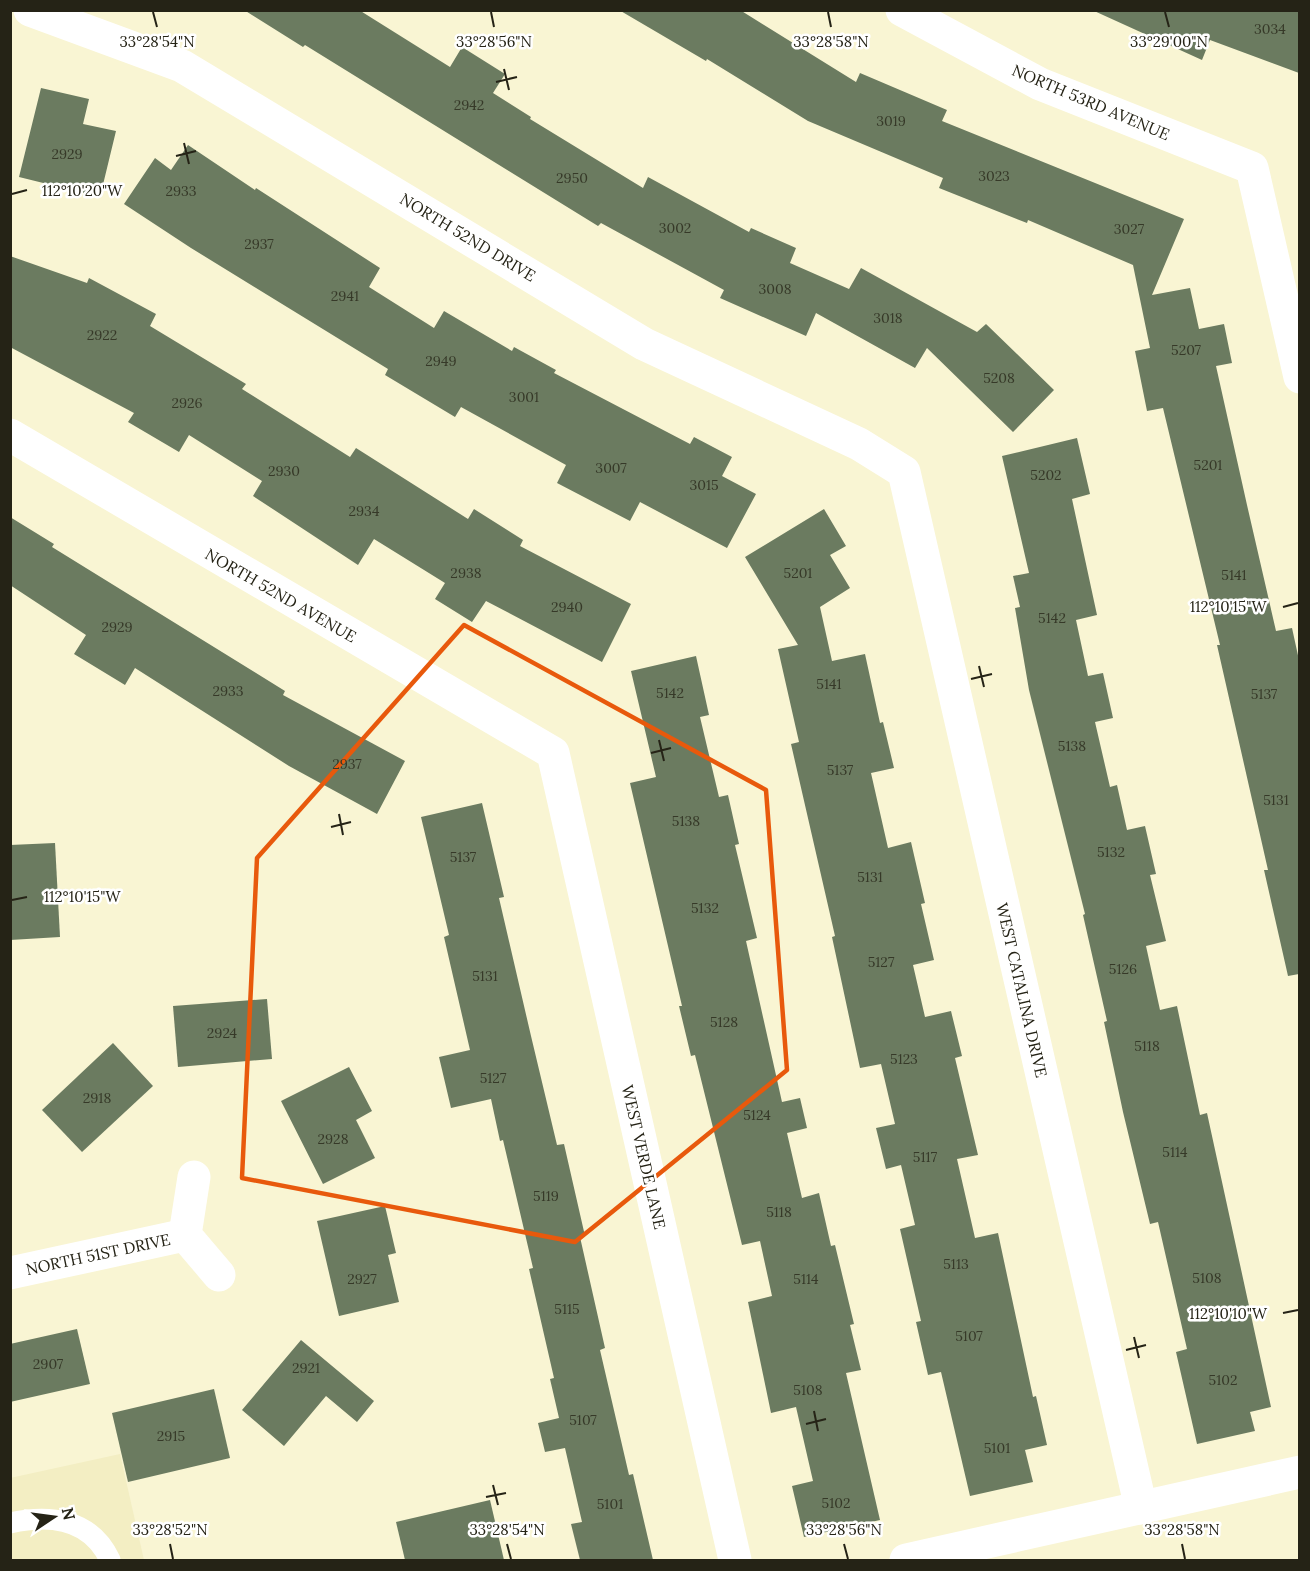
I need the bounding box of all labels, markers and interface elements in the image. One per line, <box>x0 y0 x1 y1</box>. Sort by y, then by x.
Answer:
house number: 3034 <box>1254 20 1286 38</box>
text: 33°28'54"N <box>119 32 195 51</box>
text: 33°28'56"N <box>456 32 532 51</box>
text: 33°28'58"N <box>793 32 869 51</box>
text: 33°29'00"N <box>1130 32 1208 51</box>
street label: NORTH 53RD AVENUE <box>1009 60 1173 144</box>
house number: 2942 <box>454 96 484 114</box>
house number: 3019 <box>876 112 906 130</box>
house number: 2929 <box>51 145 83 163</box>
house number: 3023 <box>978 167 1010 185</box>
house number: 2950 <box>556 169 588 187</box>
text: 112°10'20"W <box>42 181 123 200</box>
house number: 2933 <box>165 182 197 200</box>
street label: NORTH 52ND DRIVE <box>396 189 540 285</box>
house number: 3002 <box>659 219 691 237</box>
house number: 3027 <box>1114 220 1145 238</box>
house number: 2937 <box>244 235 274 253</box>
house number: 3008 <box>758 280 792 298</box>
house number: 2941 <box>331 287 359 305</box>
house number: 3018 <box>873 309 903 327</box>
house number: 2922 <box>87 326 117 344</box>
house number: 5207 <box>1171 341 1202 359</box>
house number: 2949 <box>425 352 457 370</box>
house number: 5208 <box>983 369 1015 387</box>
house number: 3001 <box>509 388 539 406</box>
house number: 2926 <box>171 394 203 412</box>
house number: 5201 <box>1194 456 1222 474</box>
house number: 3007 <box>595 459 627 477</box>
house number: 2930 <box>268 462 300 480</box>
house number: 5202 <box>1030 466 1062 484</box>
house number: 3015 <box>689 476 719 494</box>
house number: 2934 <box>349 502 380 520</box>
street label: NORTH 52ND AVENUE <box>202 544 360 646</box>
house number: 2938 <box>450 564 482 582</box>
house number: 5201 <box>784 564 812 582</box>
house number: 5141 <box>1221 566 1247 584</box>
text: 112°10'15"W <box>1190 597 1267 616</box>
house number: 2940 <box>551 598 583 616</box>
house number: 5142 <box>1038 609 1066 627</box>
house number: 2929 <box>101 618 133 636</box>
house number: 5141 <box>816 675 842 693</box>
house number: 2933 <box>212 682 244 700</box>
house number: 5142 <box>656 684 684 702</box>
house number: 5137 <box>1251 685 1278 703</box>
house number: 5138 <box>1058 737 1086 755</box>
house number: 2937 <box>332 755 362 773</box>
house number: 5137 <box>827 761 854 779</box>
house number: 5131 <box>1263 791 1289 809</box>
house number: 5138 <box>672 812 700 830</box>
house number: 5132 <box>1097 843 1125 861</box>
house number: 5137 <box>450 848 477 866</box>
house number: 5131 <box>857 868 883 886</box>
text: 112°10'15"W <box>44 887 121 906</box>
house number: 5132 <box>691 899 719 917</box>
street label: WEST CATALINA DRIVE <box>992 901 1052 1079</box>
house number: 5127 <box>868 953 895 971</box>
house number: 5126 <box>1109 960 1137 978</box>
house number: 5131 <box>472 967 498 985</box>
house number: 5128 <box>710 1013 738 1031</box>
house number: 2924 <box>207 1024 238 1042</box>
house number: 5118 <box>1134 1037 1160 1055</box>
house number: 5123 <box>890 1050 918 1068</box>
house number: 5127 <box>480 1069 507 1087</box>
street label: WEST VERDE LANE <box>618 1083 670 1231</box>
house number: 2918 <box>83 1089 111 1107</box>
house number: 5124 <box>743 1106 771 1124</box>
house number: 2928 <box>318 1130 349 1148</box>
house number: 5114 <box>1162 1143 1188 1161</box>
house number: 5117 <box>913 1148 938 1166</box>
house number: 5119 <box>533 1187 559 1205</box>
house number: 5118 <box>766 1203 792 1221</box>
street label: NORTH 51ST DRIVE <box>24 1229 172 1279</box>
house number: 5113 <box>943 1255 969 1273</box>
house number: 5108 <box>1192 1269 1222 1287</box>
house number: 2927 <box>347 1270 377 1288</box>
house number: 5114 <box>793 1270 819 1288</box>
house number: 5115 <box>554 1300 580 1318</box>
text: 112°10'10"W <box>1189 1304 1268 1323</box>
house number: 5107 <box>955 1327 983 1345</box>
house number: 2907 <box>33 1355 64 1373</box>
house number: 2921 <box>292 1359 320 1377</box>
house number: 5102 <box>1209 1371 1237 1389</box>
house number: 5108 <box>793 1381 823 1399</box>
house number: 5107 <box>569 1411 597 1429</box>
house number: 2915 <box>157 1427 185 1445</box>
house number: 5101 <box>984 1439 1010 1457</box>
north arrow <box>24 1487 84 1547</box>
house number: 5102 <box>822 1494 850 1512</box>
house number: 5101 <box>597 1495 623 1513</box>
text: N <box>57 1505 80 1522</box>
text: 33°28'52"N <box>132 1520 208 1539</box>
text: 33°28'54"N <box>469 1520 545 1539</box>
text: 33°28'56"N <box>806 1520 882 1539</box>
text: 33°28'58"N <box>1144 1520 1220 1539</box>

